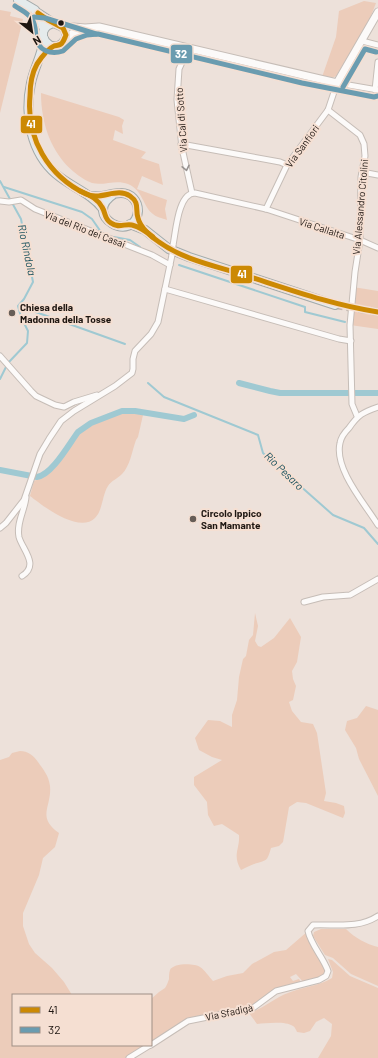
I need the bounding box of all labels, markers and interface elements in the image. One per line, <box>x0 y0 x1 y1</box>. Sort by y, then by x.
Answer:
north arrow <box>12 12 52 52</box>
unlabelled marker <box>56 18 66 28</box>
text: N <box>31 34 44 49</box>
line badge: 32 <box>170 44 193 64</box>
text: 32 <box>175 47 187 60</box>
street label: Via Cal di Sotto <box>173 87 189 153</box>
line badge: 41 <box>20 115 43 134</box>
text: 41 <box>26 117 36 130</box>
street label: Via Sanfiori <box>283 122 321 170</box>
street label: Via Alessandro Citolini <box>350 159 370 255</box>
one-way arrow <box>181 165 189 171</box>
street label: Via del Rio dei Casai <box>43 208 127 250</box>
street label: Via Callalta <box>298 215 346 241</box>
water label: Rio Rindola <box>16 223 39 277</box>
line badge: 41 <box>230 265 253 284</box>
text: 41 <box>237 267 247 280</box>
place label: Chiesa della Madonna della Tosse <box>20 301 112 325</box>
marker: Chiesa della Madonna della Tosse <box>7 308 17 318</box>
water label: Rio Pesaro <box>262 449 307 493</box>
place label: Circolo Ippico San Mamante <box>201 507 262 531</box>
marker: Circolo Ippico San Mamante <box>188 514 198 524</box>
legend <box>12 994 152 1046</box>
street label: Via Sfadigà <box>204 1001 254 1023</box>
text: 41 <box>48 1002 58 1016</box>
text: 32 <box>48 1022 61 1036</box>

